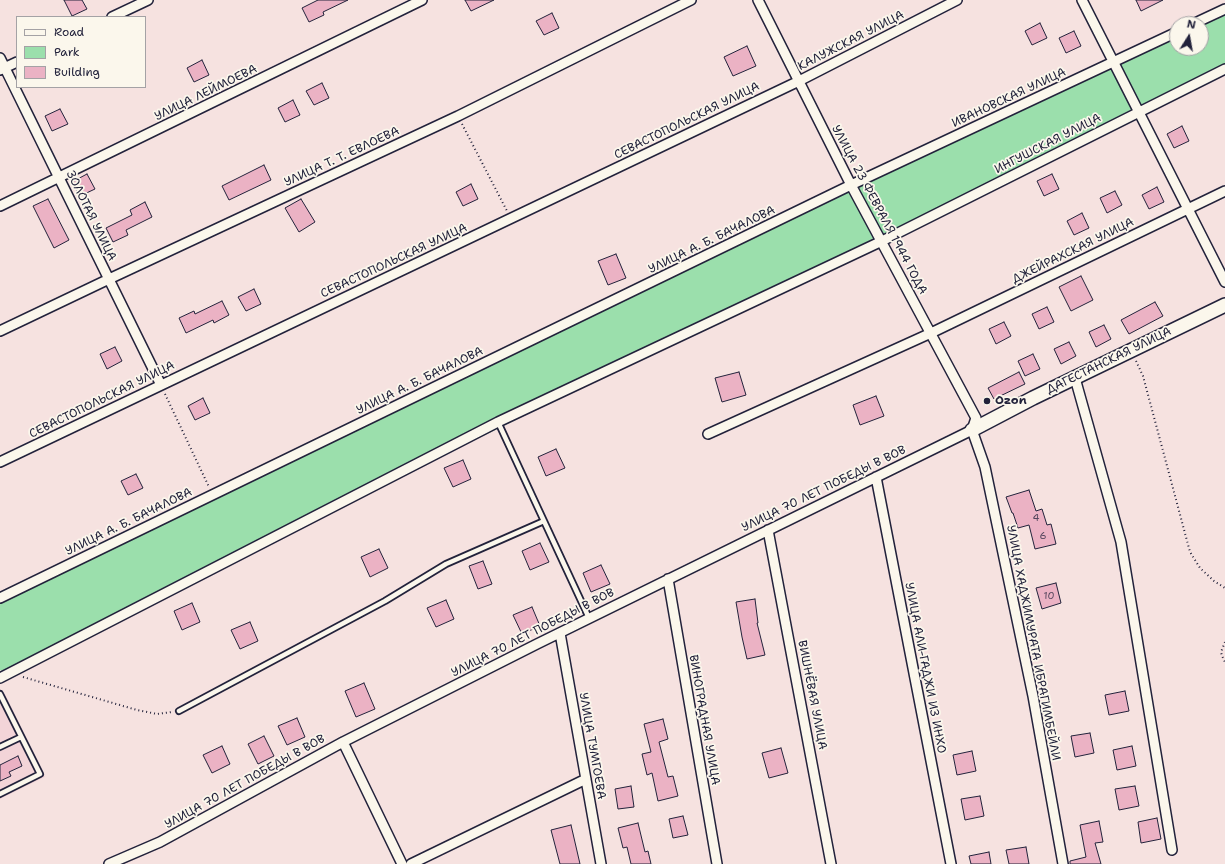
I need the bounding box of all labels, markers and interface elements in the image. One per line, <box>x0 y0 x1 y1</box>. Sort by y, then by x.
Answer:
street label: КАЛУЖСКАЯ УЛИЦА <box>795 8 907 74</box>
legend <box>16 16 146 88</box>
north arrow <box>1169 16 1209 56</box>
text: N <box>1185 17 1197 33</box>
text: Road <box>54 24 84 40</box>
text: Park <box>54 44 80 60</box>
street label: УЛИЦА ЛЕЙМОЕВА <box>152 62 260 124</box>
text: Building <box>54 64 100 80</box>
street label: ИВАНОВСКАЯ УЛИЦА <box>950 65 1068 131</box>
street label: СЕВАСТОПОЛЬСКАЯ УЛИЦА <box>612 79 762 163</box>
street label: ИНГУШСКАЯ УЛИЦА <box>992 111 1104 177</box>
street label: УЛИЦА 23 ФЕВРАЛЯ 1944 ГОДА <box>828 123 930 297</box>
street label: УЛИЦА Т. Т. ЕВЛОЕВА <box>282 124 402 190</box>
street label: ЗОЛОТАЯ УЛИЦА <box>63 169 119 263</box>
street label: УЛИЦА А. Б. БАЧАЛОВА <box>646 203 778 277</box>
street label: ДЖЕЙРАХСКАЯ УЛИЦА <box>1010 215 1136 287</box>
street label: СЕВАСТОПОЛЬСКАЯ УЛИЦА <box>318 221 470 301</box>
street label: ДАГЕСТАНСКАЯ УЛИЦА <box>1044 324 1174 398</box>
street label: УЛИЦА А. Б. БАЧАЛОВА <box>354 344 486 418</box>
street label: СЕВАСТОПОЛЬСКАЯ УЛИЦА <box>27 358 177 442</box>
place label: Ozon <box>995 394 1027 408</box>
marker: Ozon <box>982 396 992 406</box>
street label: УЛИЦА 70 ЛЕТ ПОБЕДЫ В ВОВ <box>740 443 908 535</box>
street label: УЛИЦА А. Б. БАЧАЛОВА <box>63 485 195 559</box>
house number: 4 <box>1033 512 1039 524</box>
street label: УЛИЦА ХАДЖИМУРАТА ИБРАГИМБЕЙЛИ <box>1003 524 1063 762</box>
house number: 6 <box>1040 530 1046 542</box>
street label: УЛИЦА АЛИ-ГАДЖИ ИЗ ИНХО <box>901 581 949 755</box>
street label: УЛИЦА 70 ЛЕТ ПОБЕДЫ В ВОВ <box>449 586 617 680</box>
house number: 10 <box>1044 590 1054 602</box>
street label: ВИШНЁВАЯ УЛИЦА <box>794 639 830 751</box>
street label: ВИНОГРАДНАЯ УЛИЦА <box>685 654 723 786</box>
street label: УЛИЦА ТУМГОЕВА <box>576 691 608 801</box>
street label: УЛИЦА 70 ЛЕТ ПОБЕДЫ В ВОВ <box>162 732 328 832</box>

